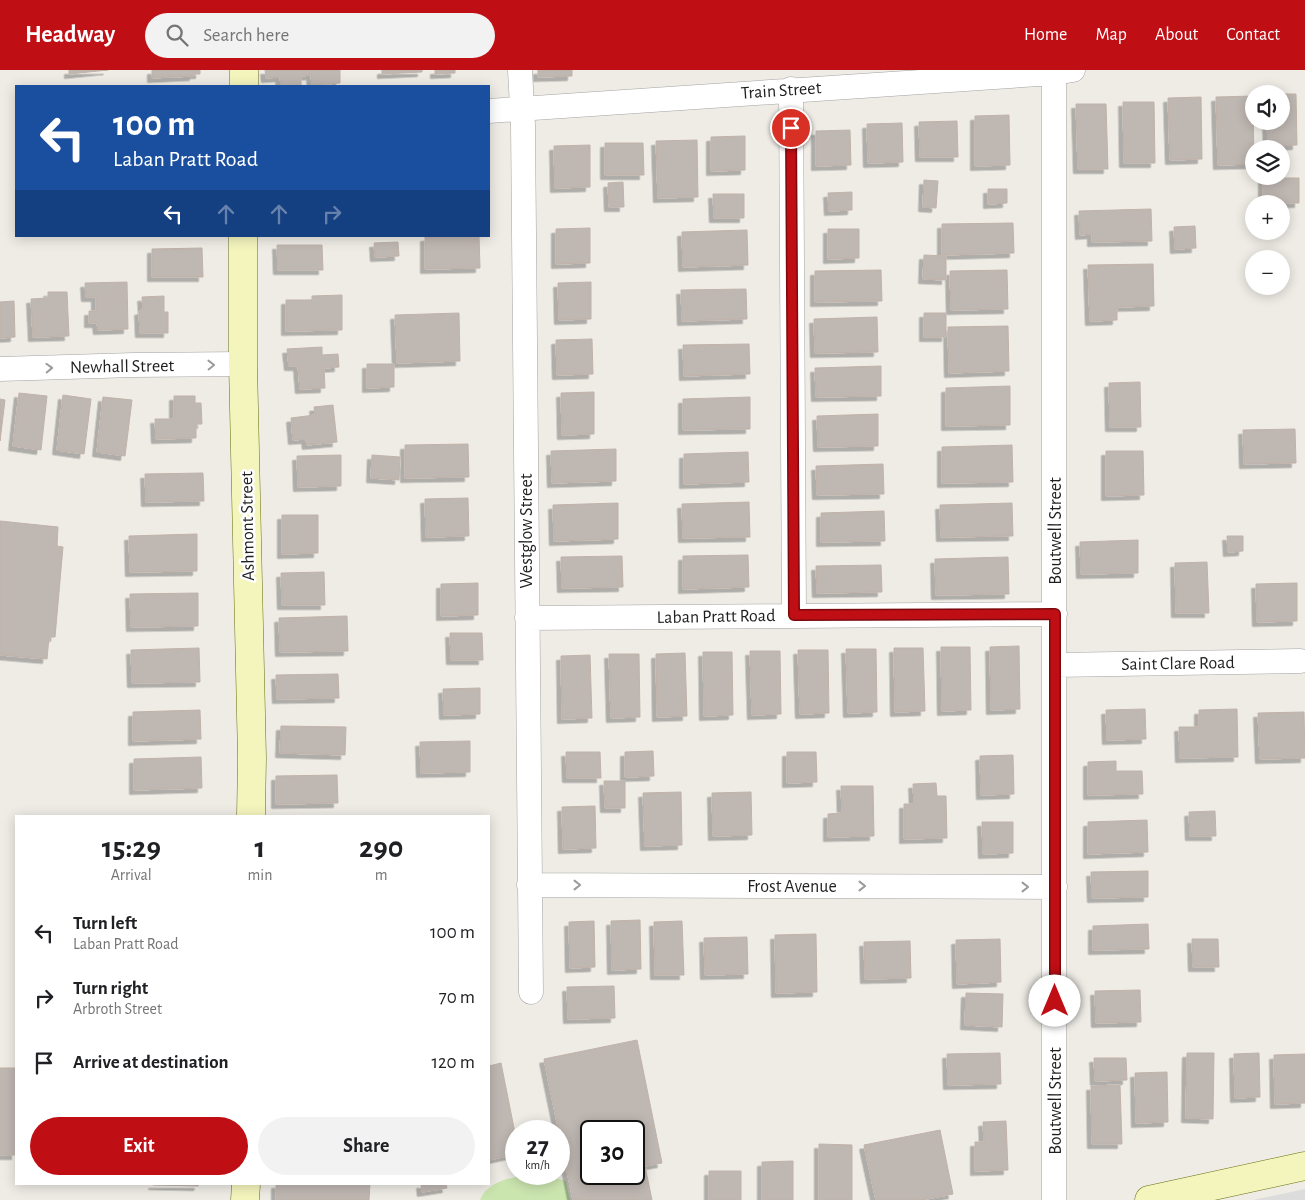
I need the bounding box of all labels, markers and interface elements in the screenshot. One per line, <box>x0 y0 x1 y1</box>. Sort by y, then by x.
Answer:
search box <box>145 13 495 58</box>
icon: search <box>163 21 191 49</box>
text: Headway <box>25 23 115 47</box>
text: Search here <box>203 26 289 45</box>
text: Home <box>1024 26 1067 44</box>
text: Map <box>1095 26 1127 44</box>
text: About <box>1155 26 1198 44</box>
text: Contact <box>1226 26 1280 44</box>
street label: Train Street <box>740 79 822 103</box>
map controls <box>1245 85 1290 295</box>
button: sound <box>1245 85 1290 130</box>
icon: left <box>30 105 95 170</box>
text: 100 m <box>113 107 196 142</box>
pin <box>770 107 812 149</box>
icon: arrive <box>777 114 805 142</box>
button: layers <box>1245 140 1290 185</box>
text: Laban Pratt Road <box>113 148 258 170</box>
button: + <box>1245 195 1290 240</box>
icon: left <box>159 200 187 228</box>
icon: ahead <box>212 200 240 228</box>
icon: ahead <box>265 200 293 228</box>
icon: right <box>318 200 346 228</box>
button: − <box>1245 250 1290 295</box>
street label: Newhall Street <box>70 357 175 377</box>
one-way arrow <box>207 359 215 370</box>
one-way arrow <box>45 362 53 373</box>
street label: Ashmont Street <box>238 471 258 581</box>
street label: Westglow Street <box>518 473 536 588</box>
street label: Boutwell Street <box>1047 477 1065 585</box>
street label: Laban Pratt Road <box>656 607 776 627</box>
street label: Saint Clare Road <box>1121 654 1235 674</box>
text: 15:29 <box>102 833 161 863</box>
text: 1 <box>255 833 265 863</box>
text: 290 <box>359 833 403 863</box>
text: Arrival <box>111 867 152 883</box>
text: min <box>248 867 272 883</box>
text: m <box>375 867 388 883</box>
street label: Frost Avenue <box>747 878 837 896</box>
one-way arrow <box>574 880 582 890</box>
one-way arrow <box>859 881 867 891</box>
one-way arrow <box>1022 882 1029 892</box>
text: Turn left <box>73 914 137 933</box>
icon: left <box>30 919 58 947</box>
text: 100 m <box>430 923 475 942</box>
text: Laban Pratt Road <box>73 936 179 952</box>
position arrow <box>1028 974 1080 1026</box>
text: Turn right <box>73 979 148 998</box>
icon: right <box>30 984 58 1012</box>
text: 70 m <box>439 988 475 1007</box>
text: Arbroth Street <box>73 1001 162 1017</box>
street label: Boutwell Street <box>1047 1047 1065 1155</box>
icon: arrive <box>30 1049 58 1077</box>
text: Arrive at destination <box>73 1053 229 1072</box>
text: 120 m <box>431 1053 475 1072</box>
button: Exit <box>30 1117 248 1175</box>
button: Share <box>258 1117 475 1175</box>
speed limit sign: 30 <box>580 1120 645 1185</box>
text: 27 <box>526 1134 549 1159</box>
text: km/h <box>525 1159 550 1171</box>

